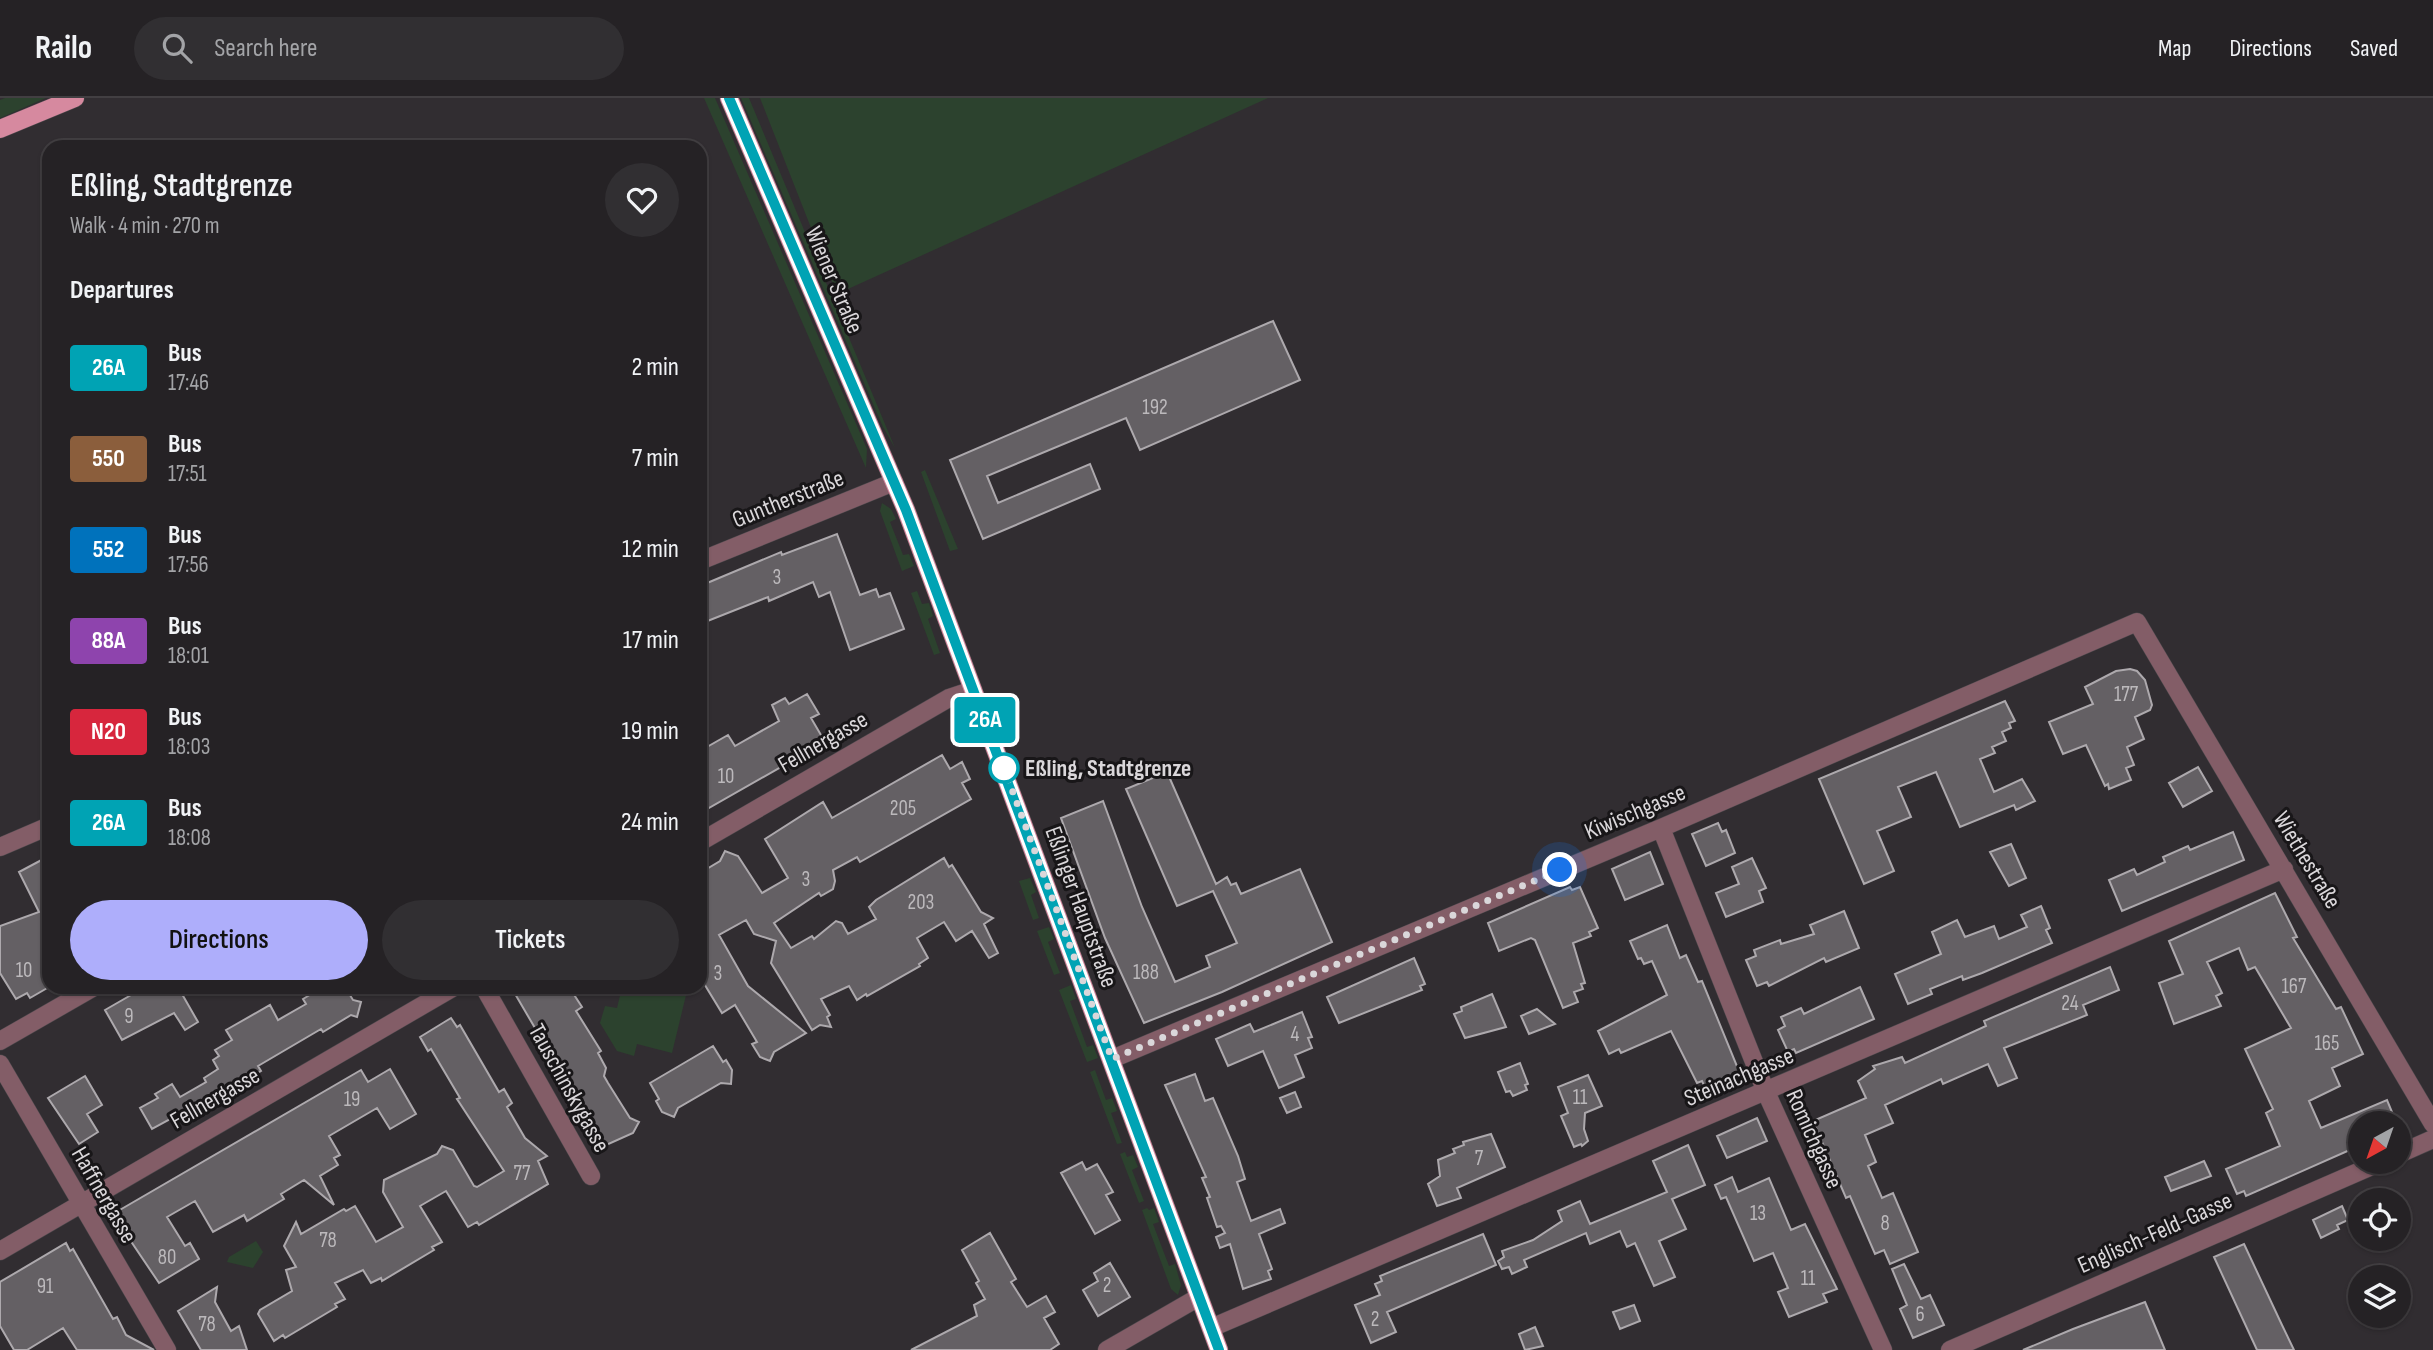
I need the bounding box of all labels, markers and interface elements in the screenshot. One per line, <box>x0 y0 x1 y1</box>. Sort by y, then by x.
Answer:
search box <box>134 17 624 80</box>
text: Railo <box>35 28 92 68</box>
icon: search <box>158 29 196 67</box>
text: Search here <box>214 33 318 64</box>
text: Map <box>2158 34 2191 63</box>
text: Directions <box>2229 34 2312 63</box>
text: Saved <box>2350 34 2398 63</box>
button: heart <box>605 163 679 237</box>
text: Eßling, Stadtgrenze <box>70 166 293 206</box>
text: Walk · 4 min · 270 m <box>70 212 220 240</box>
street label: Wiener Straße <box>798 222 870 338</box>
text: Departures <box>70 275 174 306</box>
text: Bus <box>168 338 202 369</box>
text: 2 min <box>631 352 679 383</box>
text: 26A <box>92 353 125 382</box>
text: 17:46 <box>168 369 209 397</box>
house number: 192 <box>1142 395 1168 420</box>
text: Bus <box>168 429 202 460</box>
text: 7 min <box>632 443 679 474</box>
text: 550 <box>92 444 125 473</box>
text: 17:51 <box>168 460 207 488</box>
street label: Guntherstraße <box>728 464 848 534</box>
text: Bus <box>168 520 202 551</box>
text: 12 min <box>622 534 679 565</box>
text: 552 <box>93 535 124 564</box>
text: 17:56 <box>168 551 209 579</box>
house number: 3 <box>773 565 781 590</box>
text: Bus <box>168 611 202 642</box>
text: 17 min <box>623 625 679 656</box>
text: 88A <box>91 626 126 655</box>
text: 18:01 <box>168 642 209 670</box>
house number: 177 <box>2114 682 2139 707</box>
line badge: 26A <box>945 697 1025 743</box>
text: Bus <box>168 702 202 733</box>
street label: Fellnergasse <box>773 705 873 779</box>
text: 26A <box>968 705 1002 734</box>
text: 19 min <box>622 716 679 747</box>
text: N20 <box>91 717 126 746</box>
text: 18:03 <box>168 733 210 761</box>
marker: Eßling, Stadtgrenze <box>989 753 1019 783</box>
place label: Eßling, Stadtgrenze <box>1025 754 1191 783</box>
house number: 10 <box>718 764 734 789</box>
street label: Kiwischgasse <box>1580 778 1690 846</box>
text: Bus <box>168 793 202 824</box>
house number: 205 <box>890 796 916 821</box>
street label: Wiethestraße <box>2267 806 2347 914</box>
text: 24 min <box>621 807 679 838</box>
text: 26A <box>92 808 125 837</box>
street label: Eßlinger Hauptstraße <box>1038 822 1124 992</box>
text: 18:08 <box>168 824 211 852</box>
your location <box>1542 852 1577 887</box>
house number: 3 <box>802 867 810 892</box>
house number: 203 <box>908 890 934 915</box>
button: Directions <box>70 900 368 980</box>
button: Tickets <box>382 900 679 980</box>
house number: 10 <box>16 958 32 983</box>
house number: 188 <box>1133 960 1159 985</box>
house number: 3 <box>714 961 722 986</box>
house number: 167 <box>2282 974 2307 999</box>
house number: 24 <box>2061 991 2079 1016</box>
house number: 9 <box>124 1004 134 1029</box>
street label: Tauschinskygasse <box>522 1019 616 1157</box>
house number: 4 <box>1291 1022 1300 1047</box>
house number: 165 <box>2315 1031 2339 1056</box>
street label: Steinachgasse <box>1680 1041 1798 1113</box>
street label: Fellnergasse <box>165 1061 265 1135</box>
house number: 11 <box>1573 1085 1588 1110</box>
street label: Romichgasse <box>1779 1085 1849 1193</box>
house number: 19 <box>344 1087 360 1112</box>
north arrow <box>2348 1111 2412 1174</box>
map controls <box>2348 1111 2411 1328</box>
street label: Haffnergasse <box>65 1142 143 1248</box>
house number: 7 <box>1475 1146 1484 1171</box>
house number: 77 <box>514 1161 531 1186</box>
street label: Englisch-Feld-Gasse <box>2073 1186 2237 1280</box>
button: locate <box>2348 1188 2411 1251</box>
house number: 13 <box>1750 1201 1766 1226</box>
house number: 8 <box>1880 1211 1890 1236</box>
house number: 78 <box>319 1228 337 1253</box>
house number: 80 <box>158 1245 176 1270</box>
button: layers <box>2348 1265 2411 1328</box>
house number: 11 <box>1801 1266 1816 1291</box>
house number: 2 <box>1103 1273 1111 1298</box>
house number: 91 <box>37 1274 54 1299</box>
house number: 6 <box>1915 1302 1925 1327</box>
house number: 2 <box>1371 1307 1379 1332</box>
house number: 78 <box>198 1312 216 1337</box>

